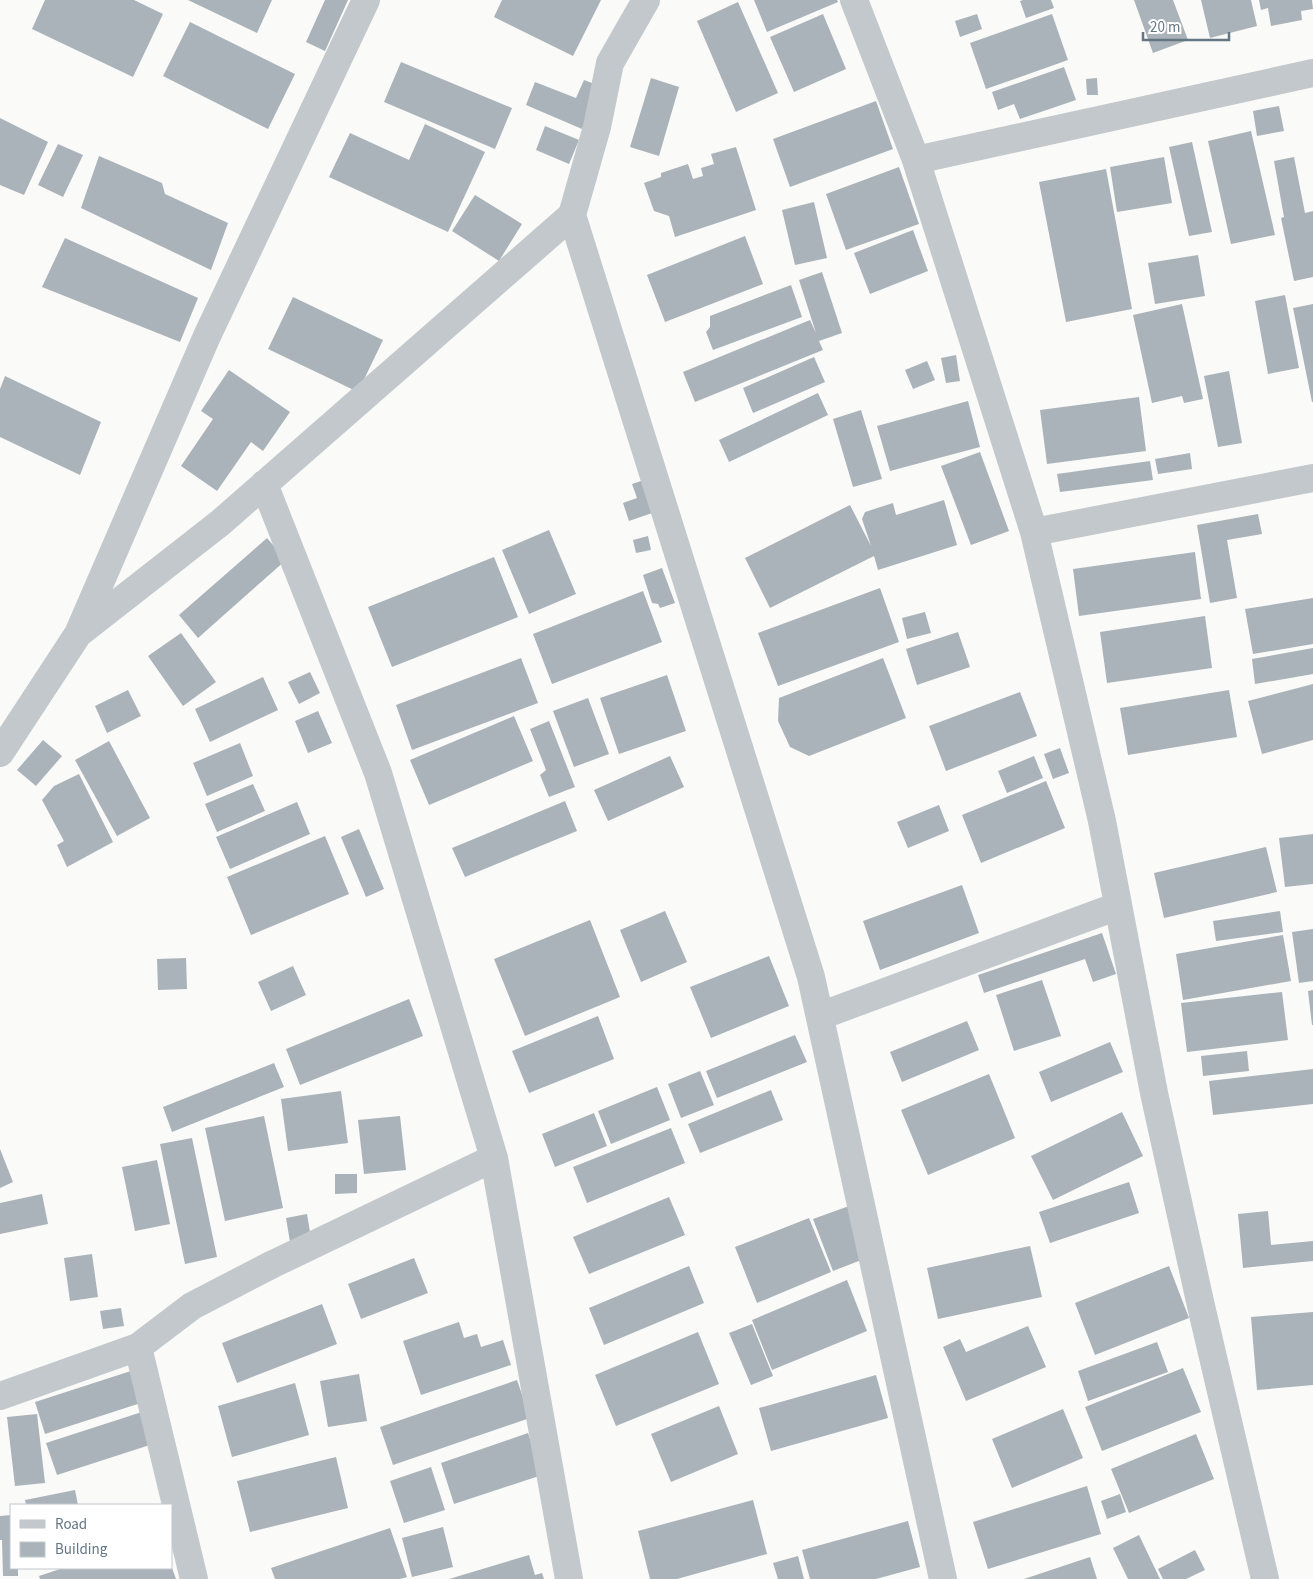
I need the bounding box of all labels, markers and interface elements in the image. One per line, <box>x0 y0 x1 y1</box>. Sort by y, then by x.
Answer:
scale bar <box>1143 10 1229 42</box>
text: 20 m <box>1150 17 1180 38</box>
legend <box>10 1504 172 1569</box>
text: Road <box>55 1514 87 1535</box>
text: Building <box>55 1539 108 1560</box>

